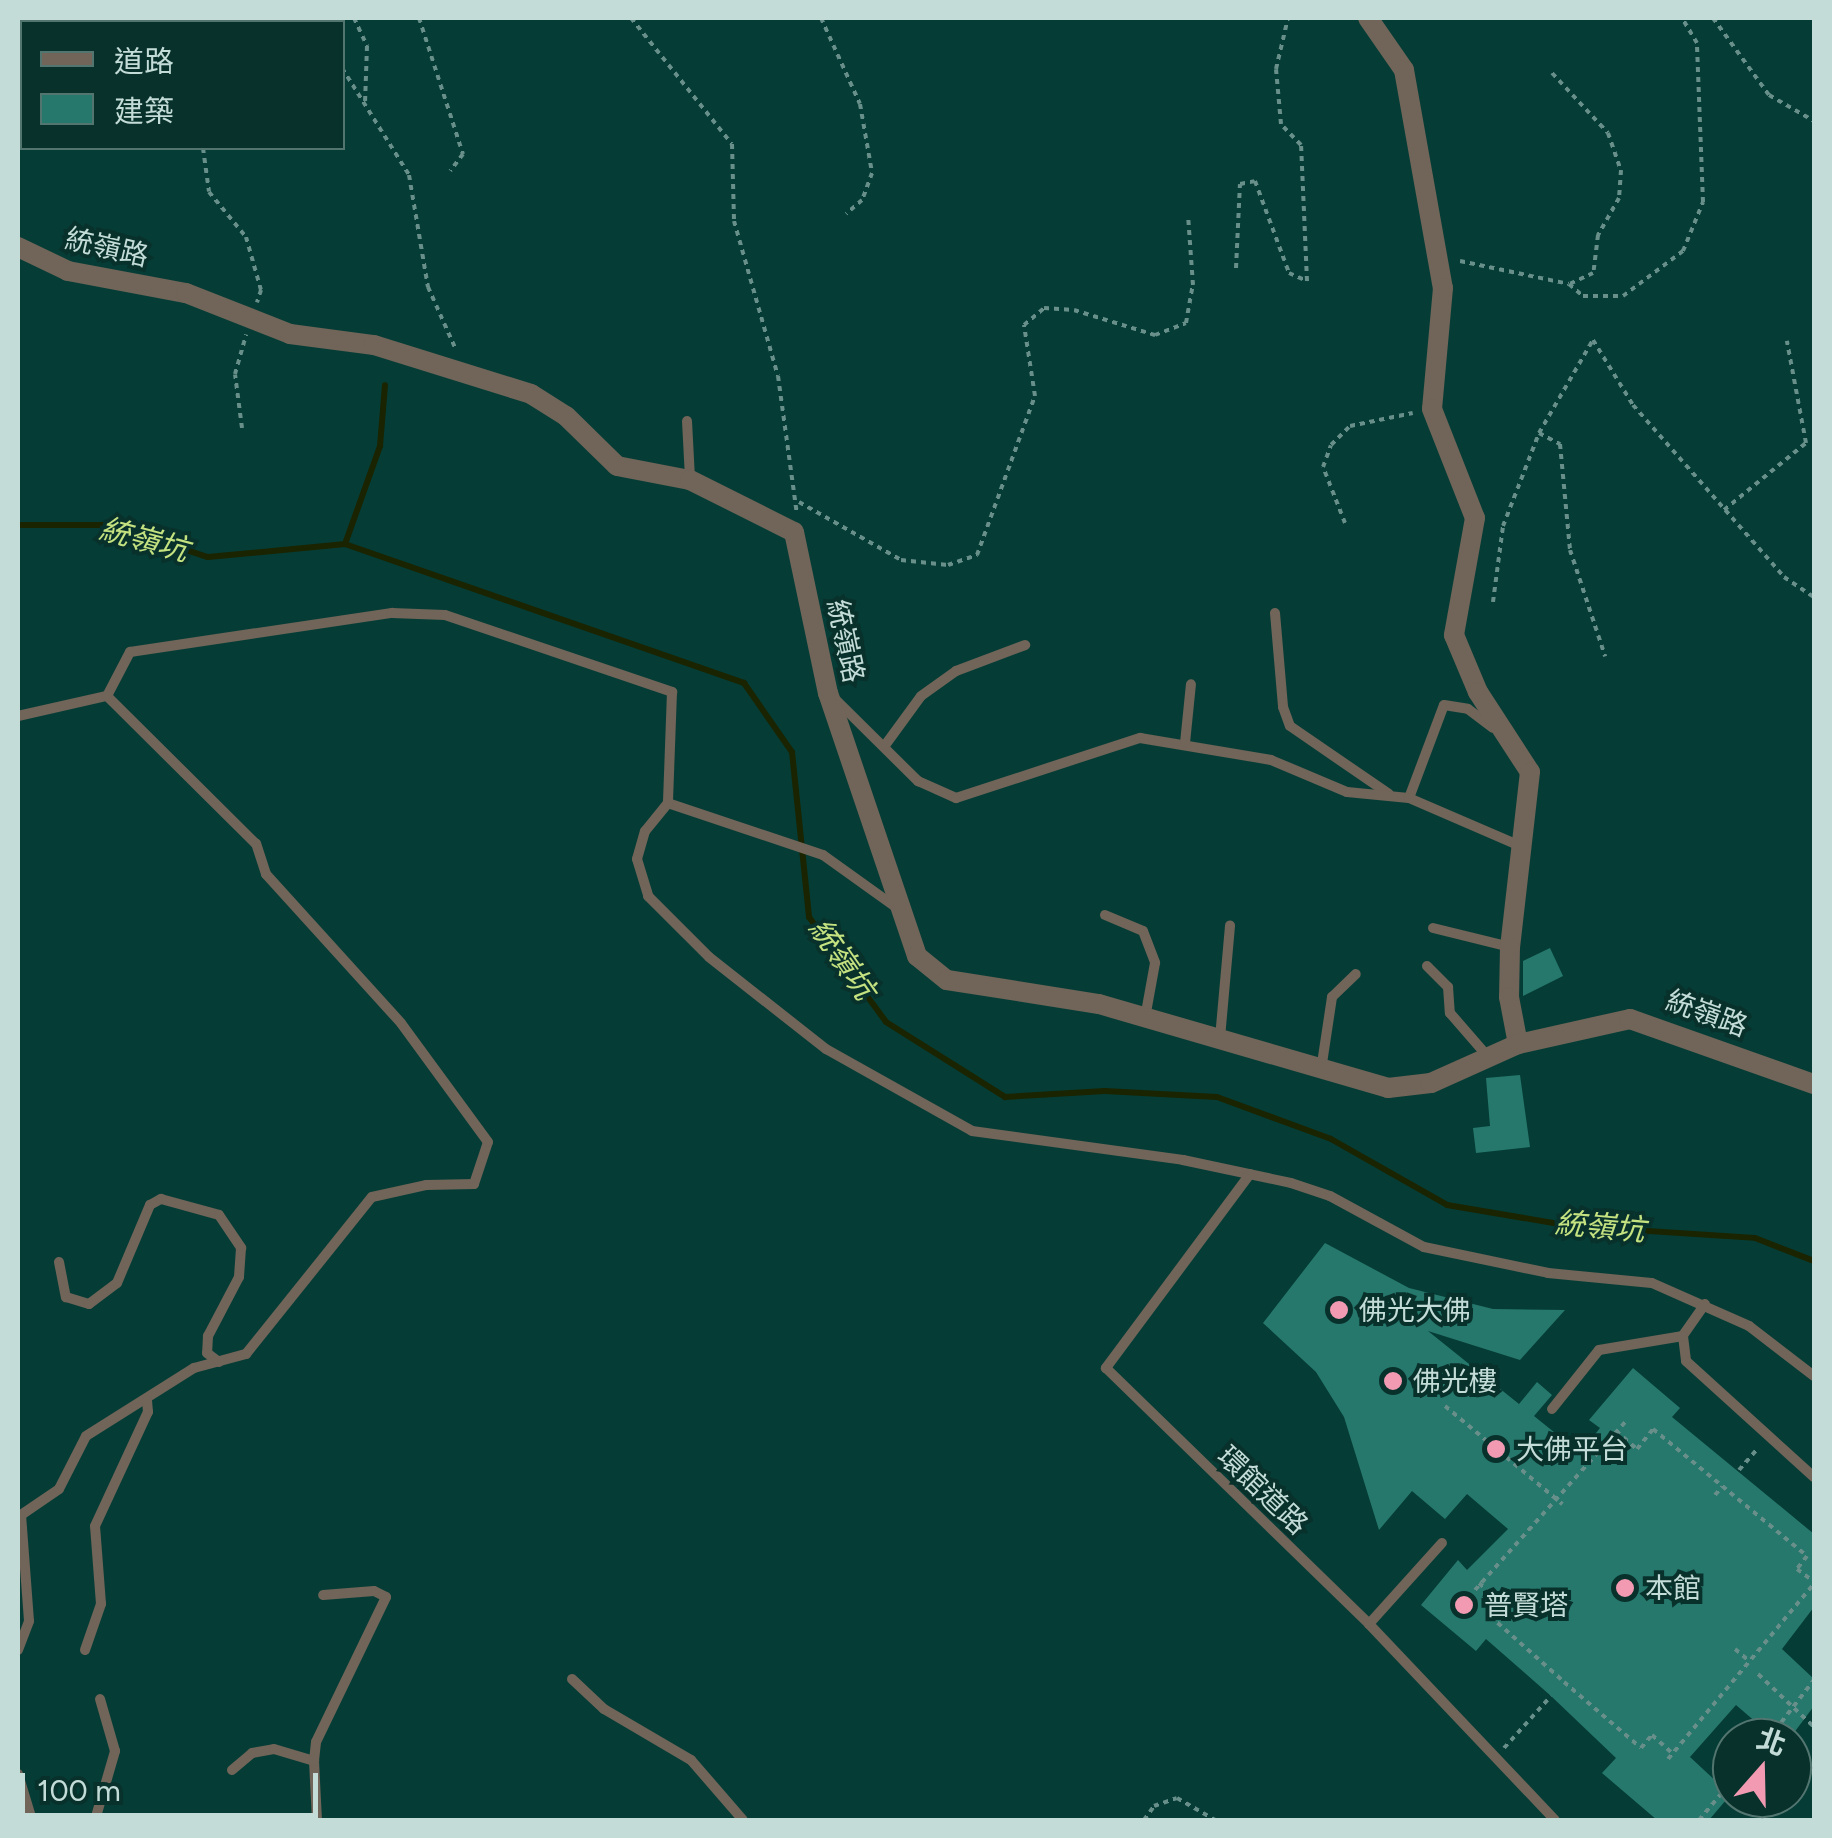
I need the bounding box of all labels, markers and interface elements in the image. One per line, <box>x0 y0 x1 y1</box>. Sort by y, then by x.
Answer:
legend <box>20 20 345 150</box>
text: 道路 <box>114 43 174 80</box>
text: 建築 <box>114 93 174 130</box>
street label: 統嶺路 <box>62 221 152 273</box>
water label: 統嶺坑 <box>96 511 192 569</box>
street label: 統嶺路 <box>821 596 871 686</box>
water label: 統嶺坑 <box>801 912 883 1006</box>
street label: 統嶺路 <box>1662 983 1752 1043</box>
water label: 統嶺坑 <box>1554 1205 1646 1249</box>
place label: 佛光大佛 <box>1359 1293 1471 1327</box>
marker: 佛光大佛 <box>1328 1299 1350 1321</box>
place label: 佛光樓 <box>1413 1364 1497 1398</box>
marker: 佛光樓 <box>1382 1370 1404 1392</box>
place label: 大佛平台 <box>1516 1432 1628 1466</box>
marker: 大佛平台 <box>1485 1438 1507 1460</box>
street label: 環館道路 <box>1211 1439 1315 1541</box>
place label: 本館 <box>1645 1571 1701 1605</box>
marker: 本館 <box>1614 1577 1636 1599</box>
place label: 普賢塔 <box>1484 1588 1568 1622</box>
marker: 普賢塔 <box>1453 1594 1475 1616</box>
north arrow <box>1712 1718 1812 1818</box>
text: 北 <box>1753 1721 1791 1762</box>
scale bar <box>25 1753 322 1815</box>
text: 100 m <box>37 1772 121 1809</box>

